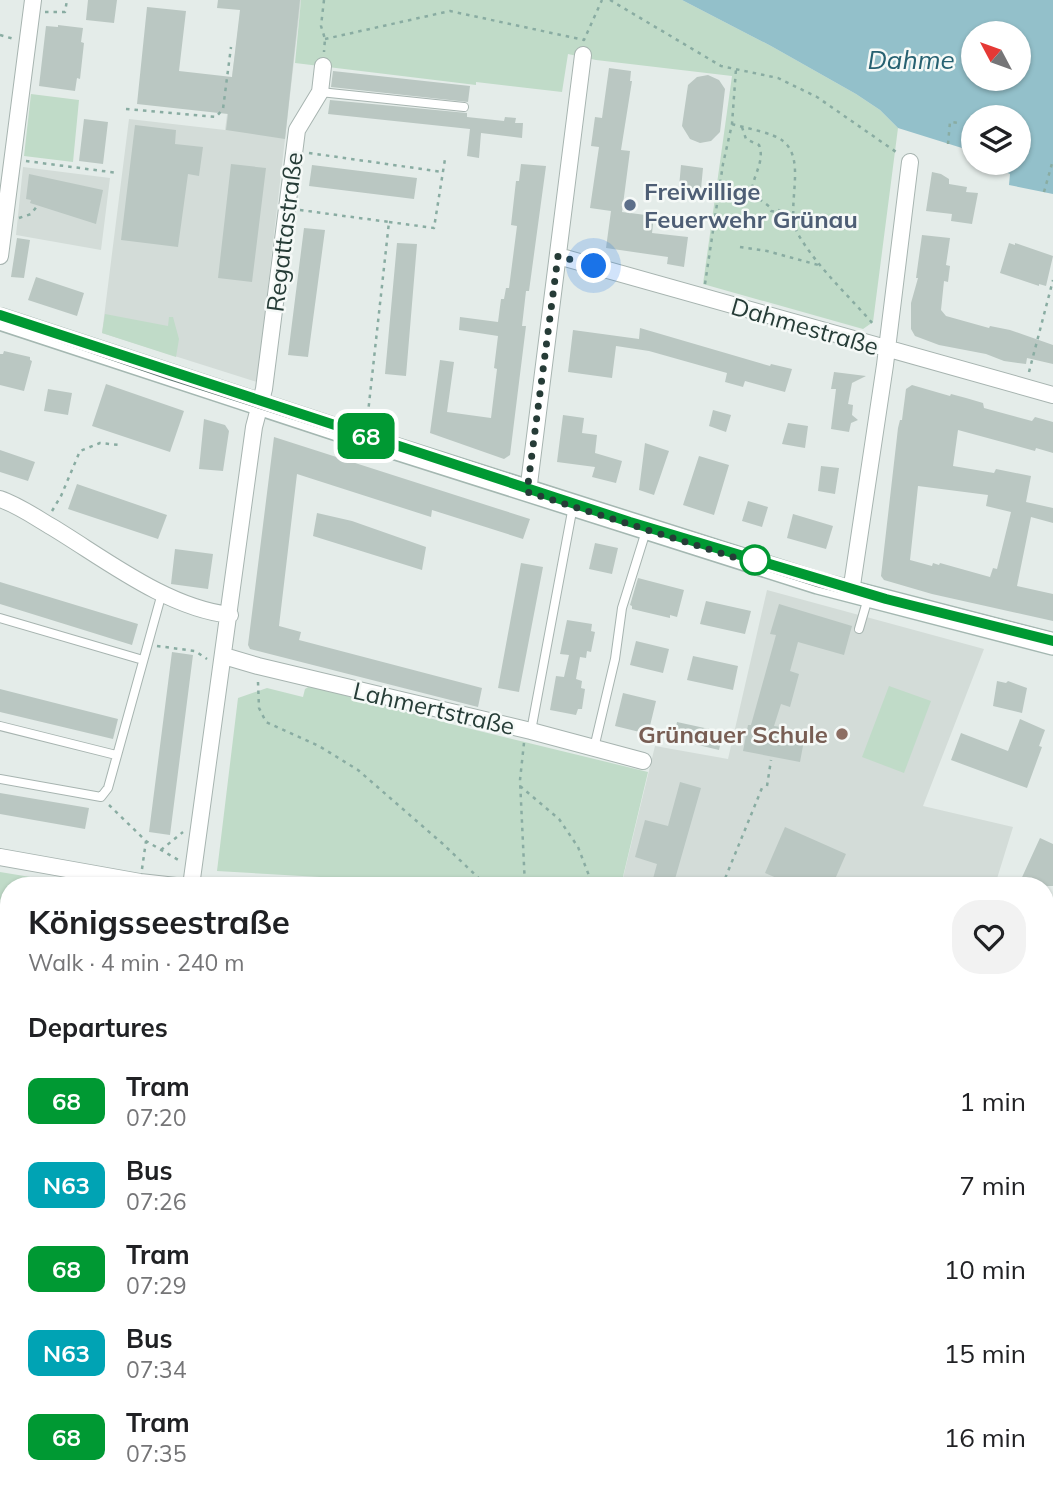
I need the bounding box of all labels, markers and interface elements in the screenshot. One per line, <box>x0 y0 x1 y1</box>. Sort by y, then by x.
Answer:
north arrow <box>961 21 1031 91</box>
map controls <box>961 21 1031 175</box>
water label: Dahme <box>867 43 955 76</box>
button: layers <box>961 105 1031 175</box>
street label: Regattastraße <box>259 150 309 314</box>
place label: Freiwillige Feuerwehr Grünau <box>644 176 858 234</box>
marker: Freiwillige Feuerwehr Grünau <box>622 197 638 213</box>
your location <box>576 248 611 283</box>
street label: Dahmestraße <box>728 291 882 361</box>
line badge: 68 <box>334 413 398 459</box>
text: 68 <box>352 421 380 451</box>
unlabelled marker <box>740 545 770 575</box>
street label: Lahmertstraße <box>350 675 518 741</box>
place label: Grünauer Schule <box>638 719 828 749</box>
marker: Grünauer Schule <box>834 726 850 742</box>
button: heart <box>952 900 1026 974</box>
text: Königsseestraße <box>28 901 290 942</box>
text: Walk · 4 min · 240 m <box>28 948 245 977</box>
text: Departures <box>28 1011 168 1044</box>
text: Tram <box>126 1070 190 1103</box>
text: 1 min <box>959 1085 1026 1118</box>
text: 68 <box>52 1086 81 1116</box>
text: 07:20 <box>126 1103 186 1132</box>
text: Bus <box>126 1154 172 1187</box>
text: 7 min <box>959 1169 1026 1202</box>
text: N63 <box>43 1170 90 1200</box>
text: 07:26 <box>126 1187 186 1216</box>
text: Tram <box>126 1238 190 1271</box>
text: 10 min <box>944 1253 1026 1286</box>
text: 68 <box>52 1254 81 1284</box>
text: 07:29 <box>126 1271 186 1300</box>
text: Bus <box>126 1322 172 1355</box>
text: 15 min <box>944 1337 1026 1370</box>
text: N63 <box>43 1338 90 1368</box>
text: 07:34 <box>126 1355 186 1384</box>
text: Tram <box>126 1406 190 1439</box>
text: 16 min <box>944 1421 1026 1454</box>
text: 68 <box>52 1422 81 1452</box>
text: 07:35 <box>126 1439 186 1468</box>

